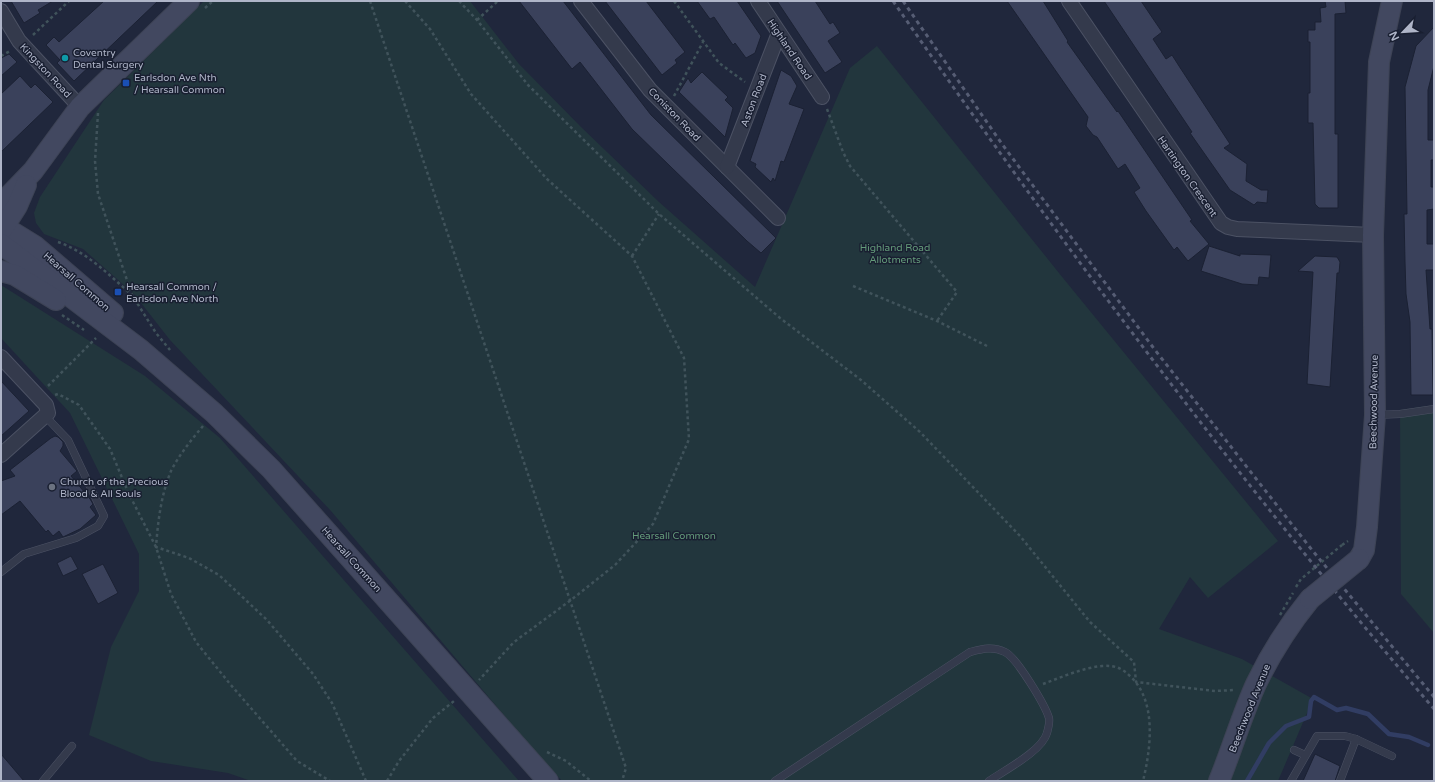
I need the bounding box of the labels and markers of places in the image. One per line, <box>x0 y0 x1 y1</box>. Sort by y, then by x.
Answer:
place label: Coventry Dental Surgery <box>73 47 144 71</box>
marker: Coventry Dental Surgery <box>60 53 70 63</box>
place label: Earlsdon Ave Nth / Hearsall Common <box>134 72 225 96</box>
marker: Earlsdon Ave Nth / Hearsall Common <box>121 78 131 88</box>
place label: Hearsall Common / Earlsdon Ave North <box>126 281 218 305</box>
marker: Hearsall Common / Earlsdon Ave North <box>113 287 123 297</box>
place label: Church of the Precious Blood & All Souls <box>60 476 168 500</box>
marker: Church of the Precious Blood & All Souls <box>47 482 57 492</box>

